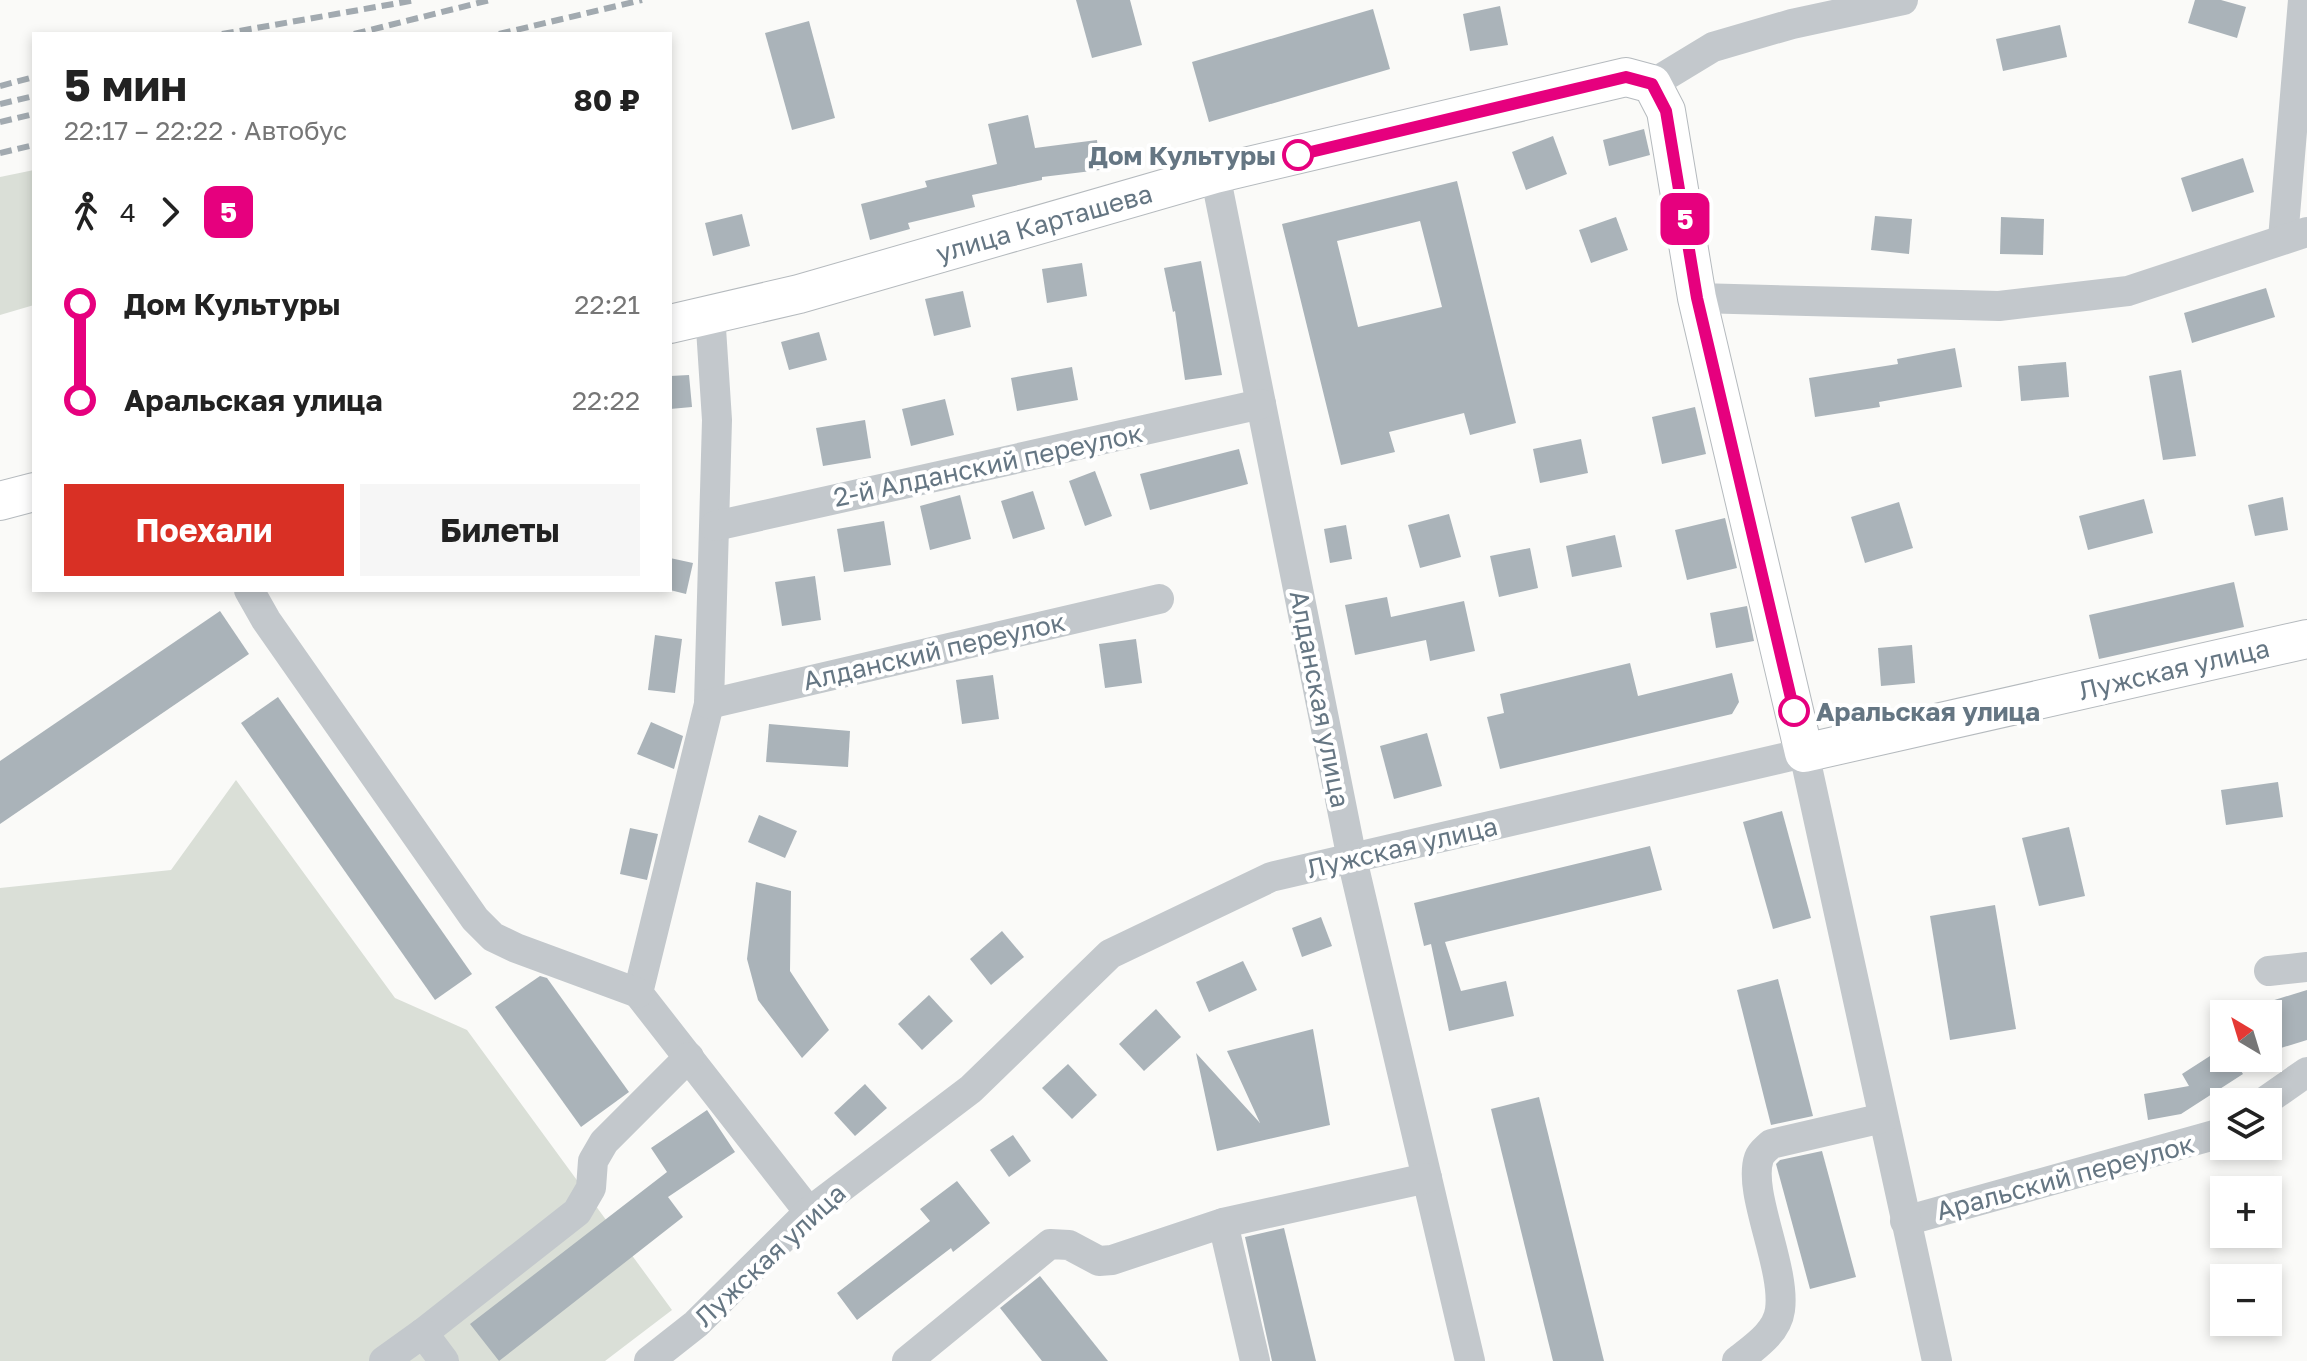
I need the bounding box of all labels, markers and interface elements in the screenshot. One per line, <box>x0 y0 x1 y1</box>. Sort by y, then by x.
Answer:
text: 5 мин <box>64 58 187 111</box>
text: 80 ₽ <box>574 82 640 118</box>
text: 22:17 – 22:22 · Автобус <box>64 115 347 146</box>
place label: Дом Культуры <box>1088 140 1276 171</box>
marker: Дом Культуры <box>1283 140 1313 170</box>
street label: улица Карташева <box>932 177 1156 269</box>
icon: walk <box>64 190 108 234</box>
icon: forward <box>148 190 192 234</box>
line badge: 5 <box>1659 193 1711 245</box>
text: 5 <box>220 195 237 228</box>
text: 4 <box>120 197 136 228</box>
text: 5 <box>1676 202 1694 235</box>
text: Дом Культуры <box>124 286 340 322</box>
text: 22:21 <box>574 289 640 320</box>
text: Аральская улица <box>124 382 383 418</box>
text: 22:22 <box>572 385 640 416</box>
street label: 2-й Алданский переулок <box>831 417 1146 513</box>
button: Поехали <box>64 484 344 576</box>
button: Билеты <box>360 484 640 576</box>
street label: Алданская улица <box>1284 588 1356 810</box>
street label: Алданский переулок <box>800 606 1068 696</box>
street label: Лужская улица <box>2076 632 2272 706</box>
marker: Аральская улица <box>1779 696 1809 726</box>
place label: Аральская улица <box>1816 696 2040 727</box>
street label: Лужская улица <box>1304 810 1500 884</box>
north arrow <box>2210 1000 2282 1072</box>
map controls <box>2210 1000 2282 1336</box>
button: layers <box>2210 1088 2282 1160</box>
street label: Аральский переулок <box>1933 1128 2197 1226</box>
button: + <box>2210 1176 2282 1248</box>
street label: Лужская улица <box>688 1177 852 1333</box>
button: − <box>2210 1264 2282 1336</box>

